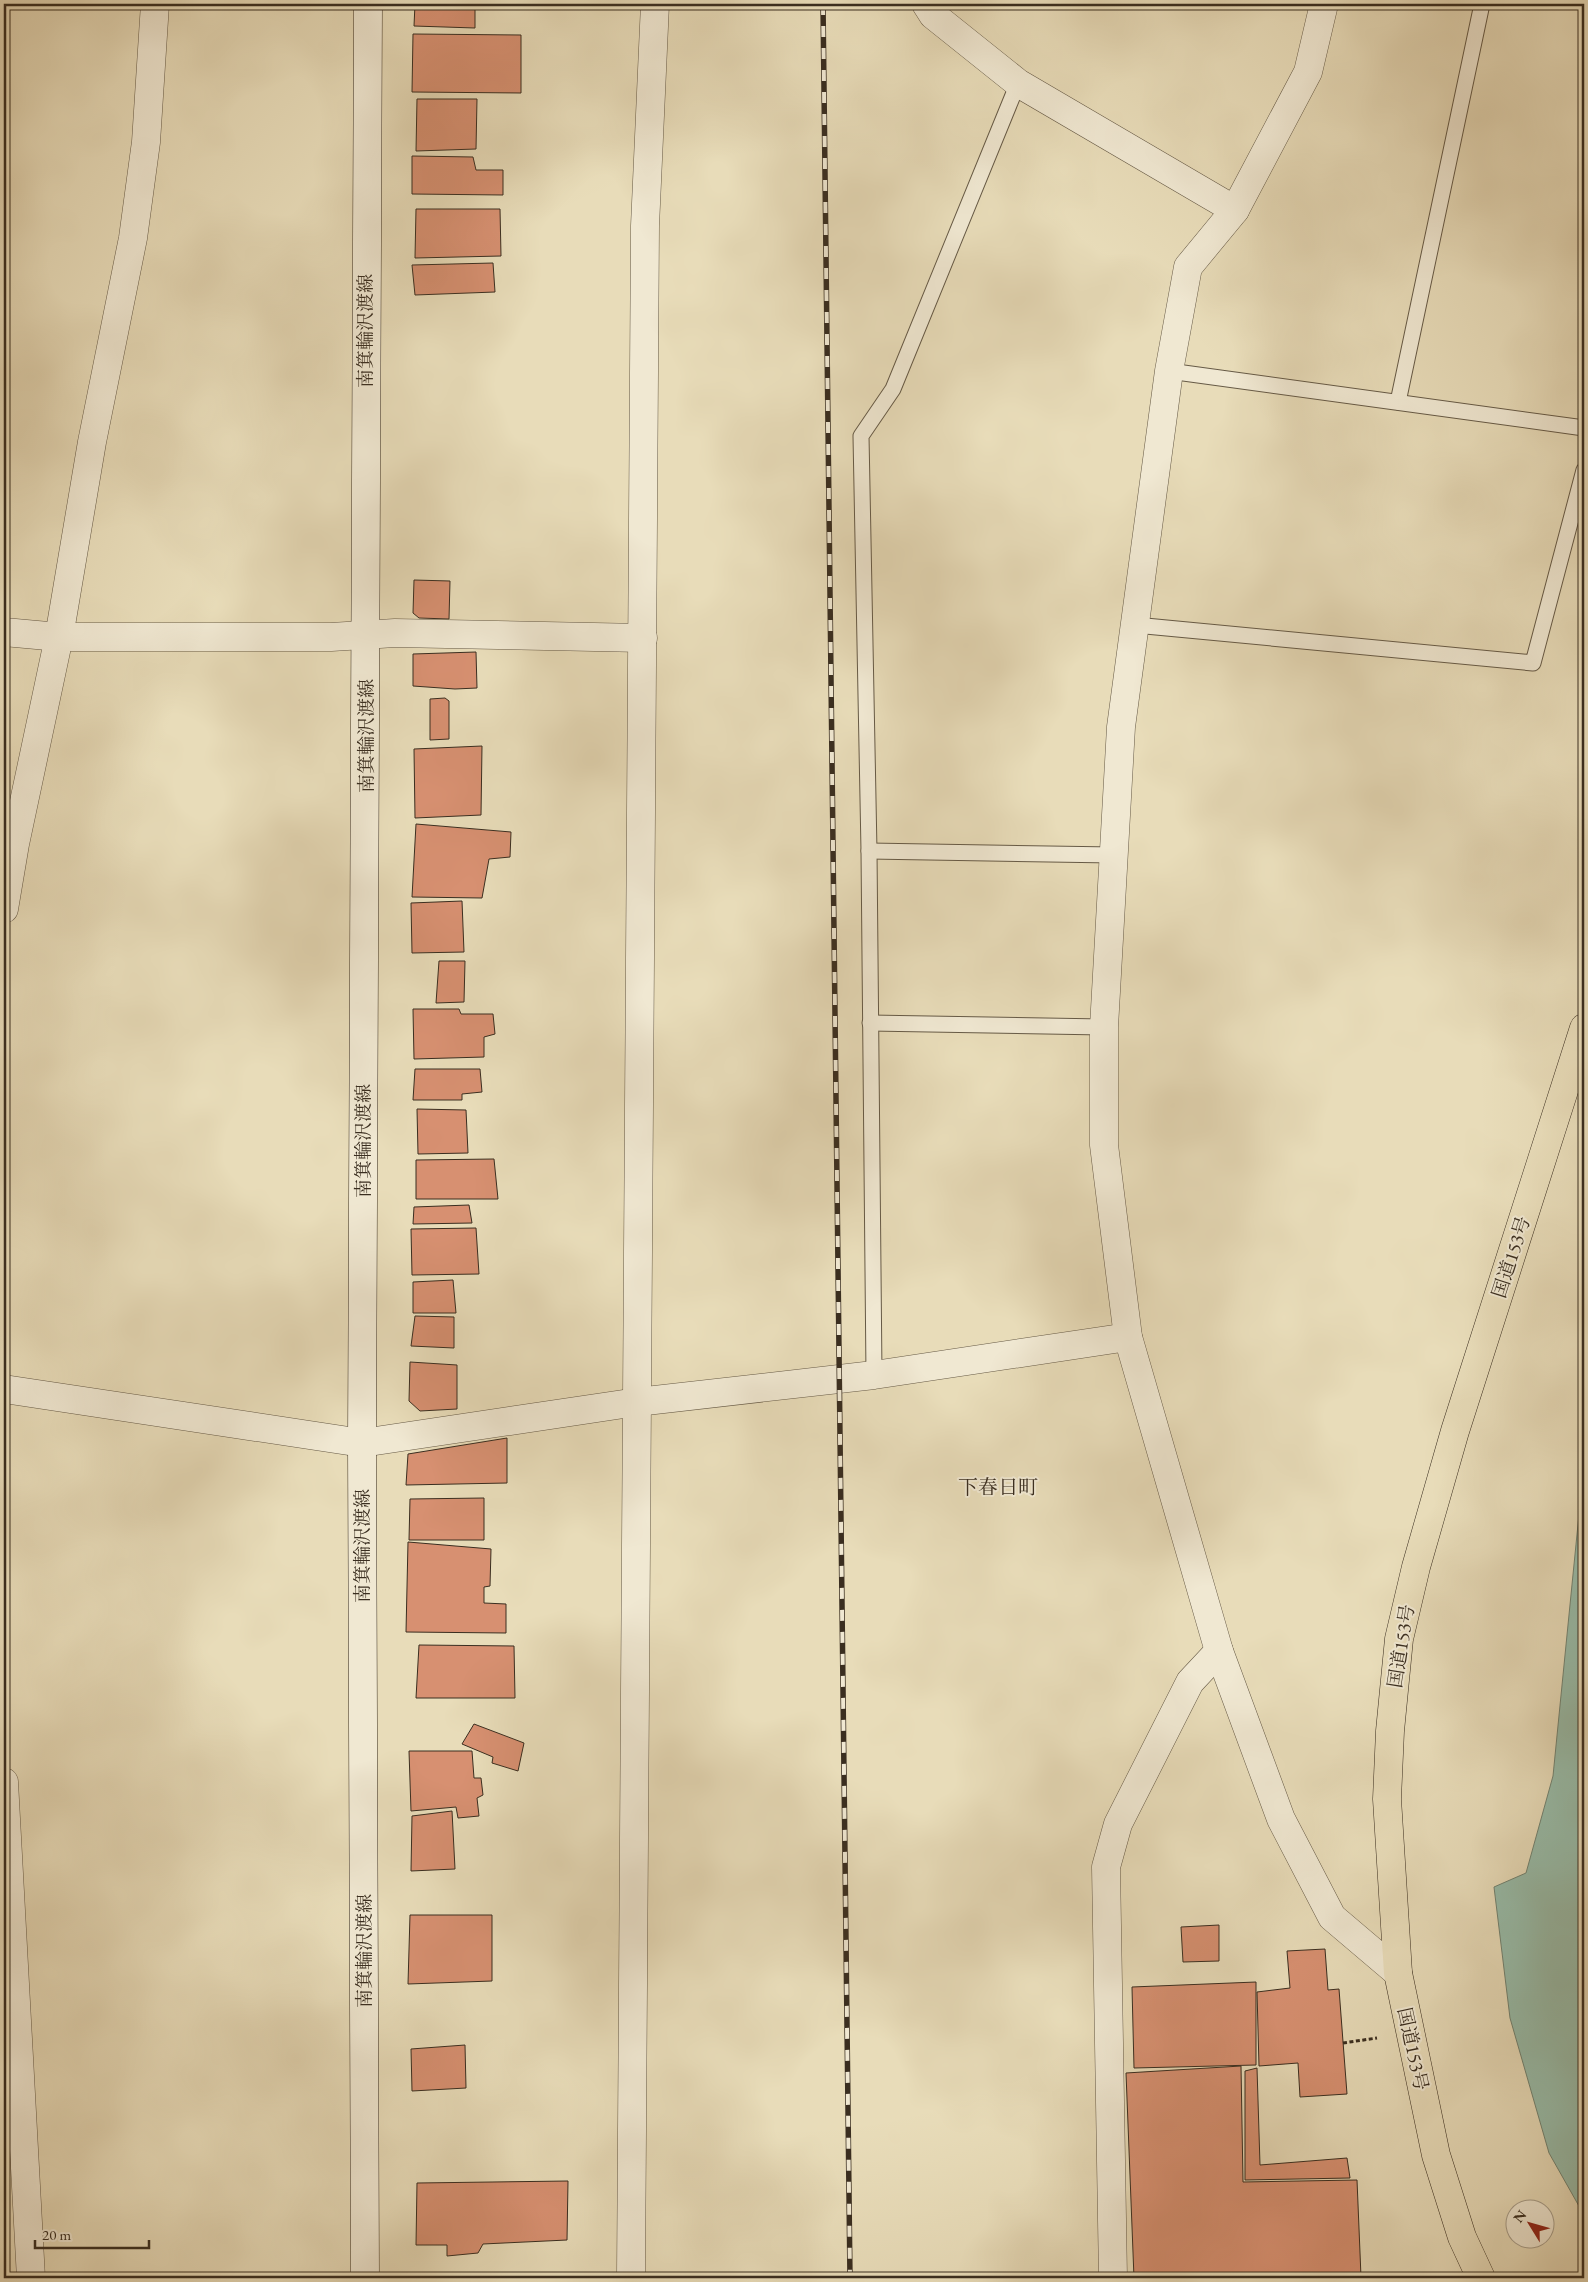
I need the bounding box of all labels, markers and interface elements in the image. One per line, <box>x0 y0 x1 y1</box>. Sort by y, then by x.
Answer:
street label: 南箕輪沢渡線 <box>353 274 378 388</box>
street label: 南箕輪沢渡線 <box>354 679 379 793</box>
street label: 南箕輪沢渡線 <box>351 1084 376 1198</box>
street label: 国道153号 <box>1486 1213 1536 1301</box>
district label: 下春日町 <box>958 1474 1038 1500</box>
street label: 南箕輪沢渡線 <box>350 1489 375 1603</box>
street label: 国道153号 <box>1382 1602 1420 1690</box>
street label: 南箕輪沢渡線 <box>352 1894 377 2008</box>
street label: 国道153号 <box>1392 2005 1434 2093</box>
north arrow <box>1506 2200 1556 2250</box>
text: N <box>1509 2206 1531 2226</box>
scale bar <box>35 2217 149 2249</box>
text: 20 m <box>42 2225 71 2244</box>

